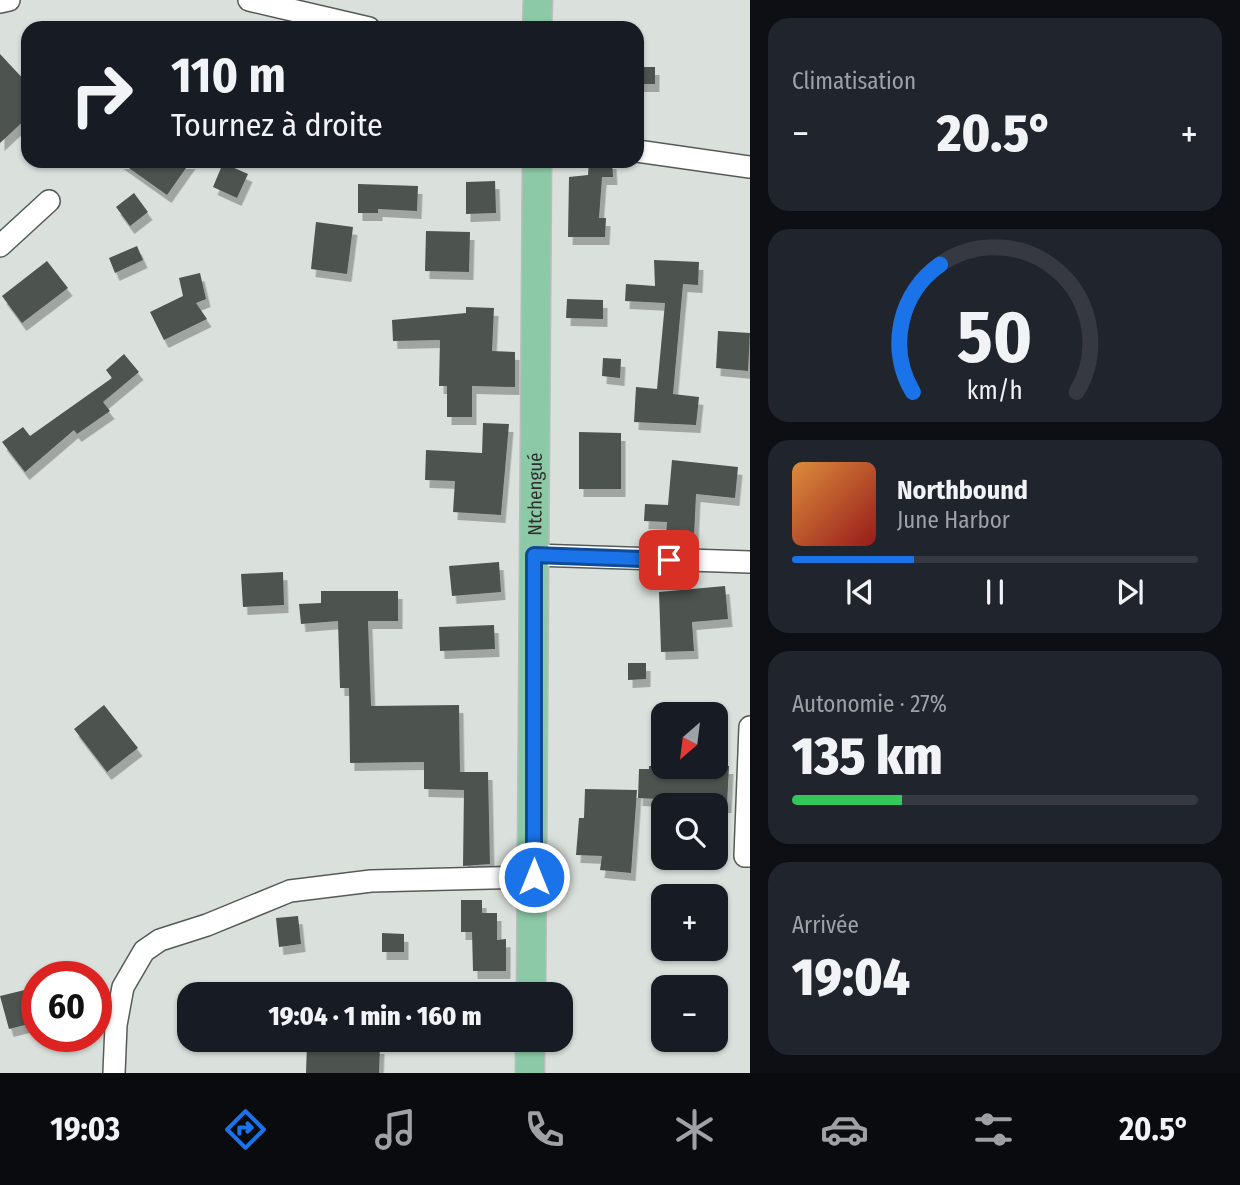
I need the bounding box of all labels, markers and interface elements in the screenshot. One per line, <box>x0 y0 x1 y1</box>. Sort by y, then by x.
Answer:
text: 110 m <box>171 46 286 105</box>
icon: right <box>56 49 147 140</box>
text: Climatisation <box>792 67 916 95</box>
text: 20.5° <box>937 102 1053 165</box>
text: Tournez à droite <box>171 106 383 144</box>
text: − <box>792 111 809 157</box>
text: + <box>1181 111 1198 157</box>
text: 50 <box>957 294 1033 381</box>
text: km/h <box>967 375 1023 405</box>
street label: Ntchengué <box>523 452 546 536</box>
text: Northbound <box>897 475 1028 506</box>
text: June Harbor <box>897 506 1010 534</box>
pin <box>639 530 699 590</box>
icon: arrive <box>650 541 688 579</box>
icon: previous <box>841 573 879 611</box>
icon: pause <box>976 573 1014 611</box>
icon: next <box>1111 573 1149 611</box>
text: Autonomie · 27% <box>792 690 947 718</box>
north arrow <box>651 702 728 779</box>
map controls <box>651 702 728 1052</box>
text: 135 km <box>792 725 943 788</box>
button: search <box>651 793 728 870</box>
position arrow <box>497 840 571 914</box>
button: + <box>651 884 728 961</box>
text: Arrivée <box>792 911 859 939</box>
text: 19:04 <box>792 946 910 1009</box>
speed limit sign: 60 <box>21 961 112 1052</box>
button: − <box>651 975 728 1052</box>
text: 19:04 · 1 min · 160 m <box>269 1001 481 1032</box>
icon: directions <box>221 1105 270 1154</box>
icon: music <box>371 1105 420 1154</box>
icon: phone <box>520 1105 569 1154</box>
icon: climate <box>670 1105 719 1154</box>
icon: car <box>820 1105 869 1154</box>
icon: filters <box>969 1105 1018 1154</box>
text: 19:03 <box>50 1110 120 1148</box>
text: 20.5° <box>1119 1110 1190 1148</box>

